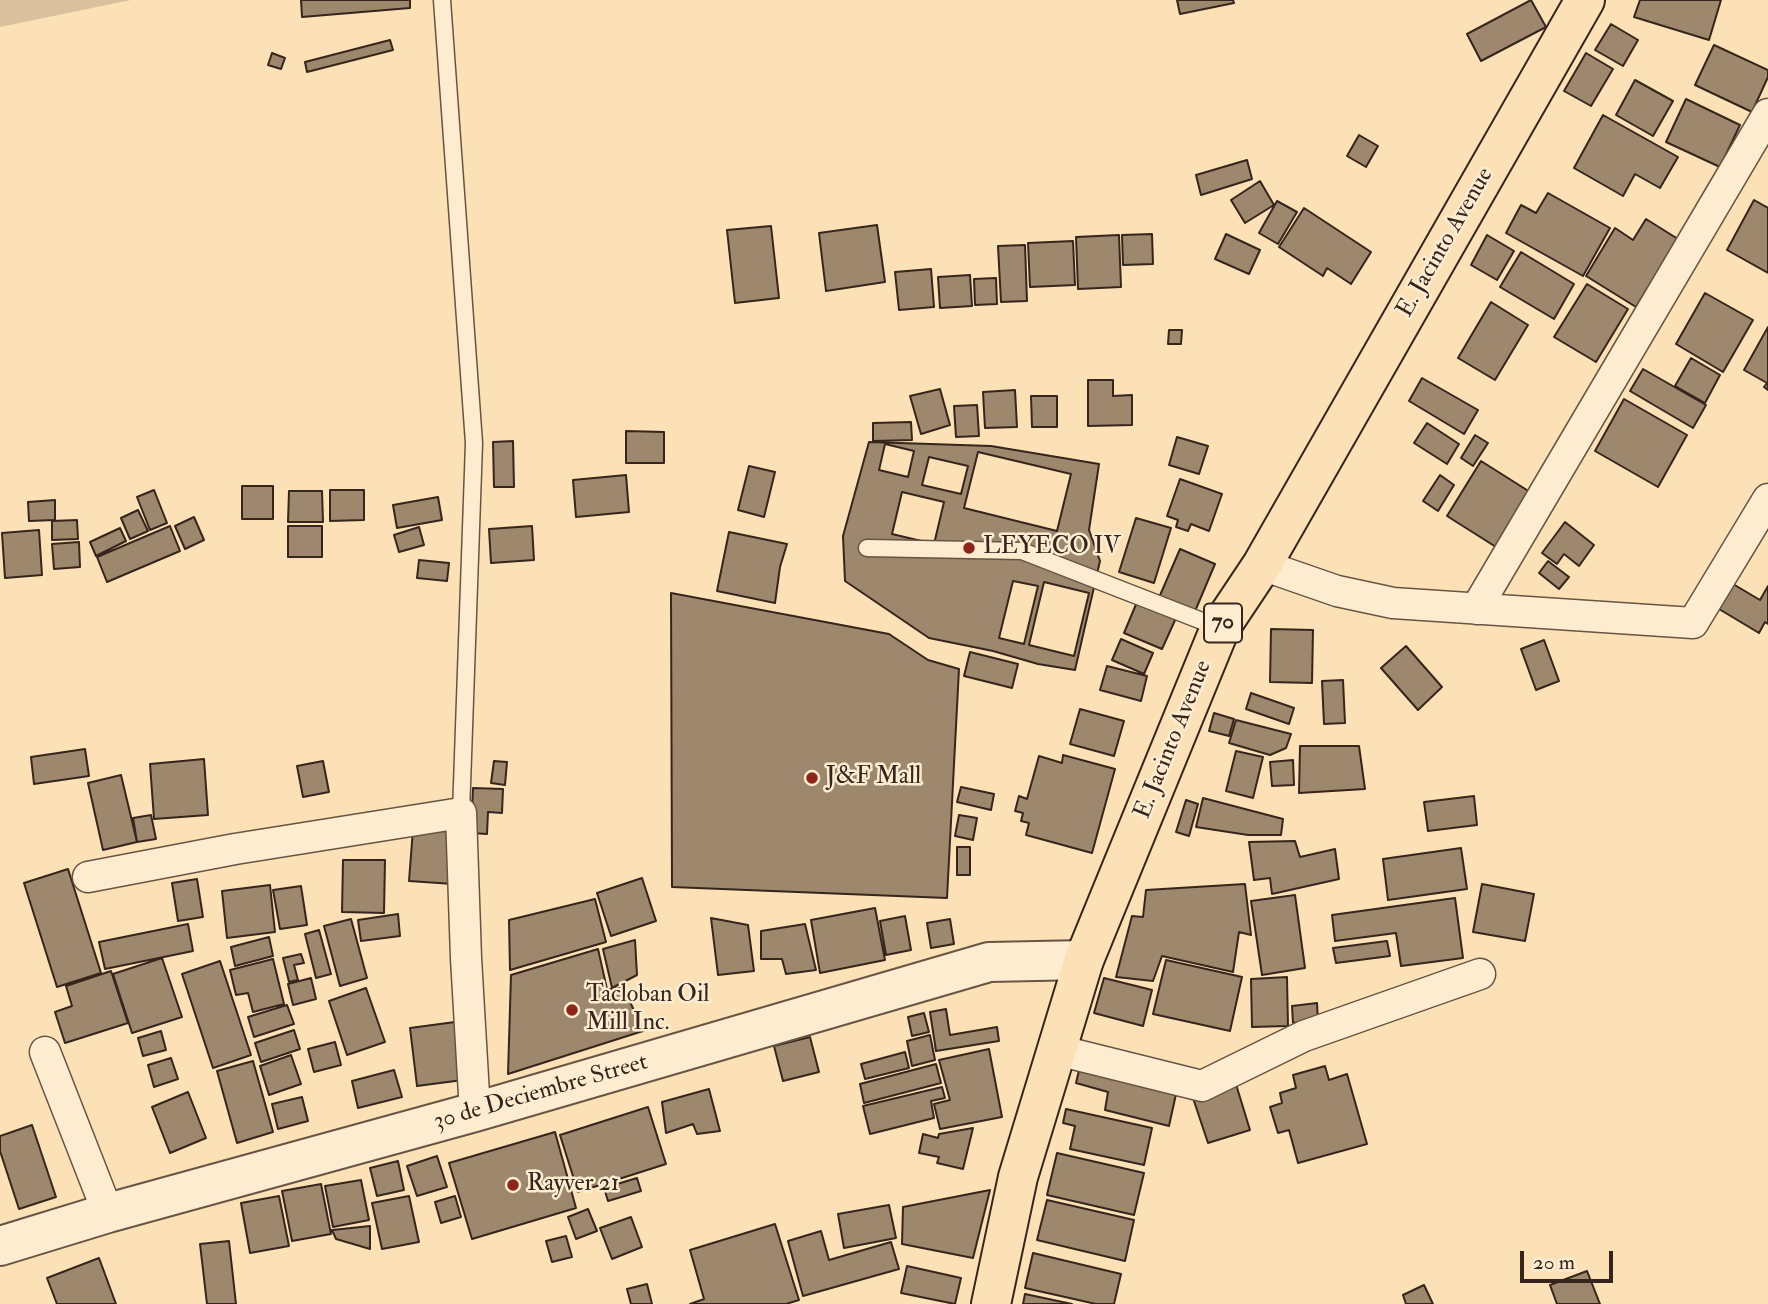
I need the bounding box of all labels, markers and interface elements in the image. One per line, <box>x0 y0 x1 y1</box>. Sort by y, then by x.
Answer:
street label: E. Jacinto Avenue <box>1391 163 1501 323</box>
place label: LEYECO IV <box>983 534 1120 562</box>
marker: LEYECO IV <box>961 540 977 556</box>
road number: 70 <box>1204 604 1242 642</box>
street label: E. Jacinto Avenue <box>1129 657 1219 823</box>
place label: J&F Mall <box>826 764 921 792</box>
marker: J&F Mall <box>804 770 820 786</box>
place label: Tacloban Oil Mill Inc. <box>586 982 709 1038</box>
marker: Tacloban Oil Mill Inc. <box>564 1002 580 1018</box>
street label: 30 de Deciembre Street <box>431 1049 651 1137</box>
place label: Rayver 21 <box>527 1171 619 1199</box>
marker: Rayver 21 <box>505 1177 521 1193</box>
scale bar <box>1523 1238 1616 1282</box>
text: 20 m <box>1533 1249 1575 1276</box>

